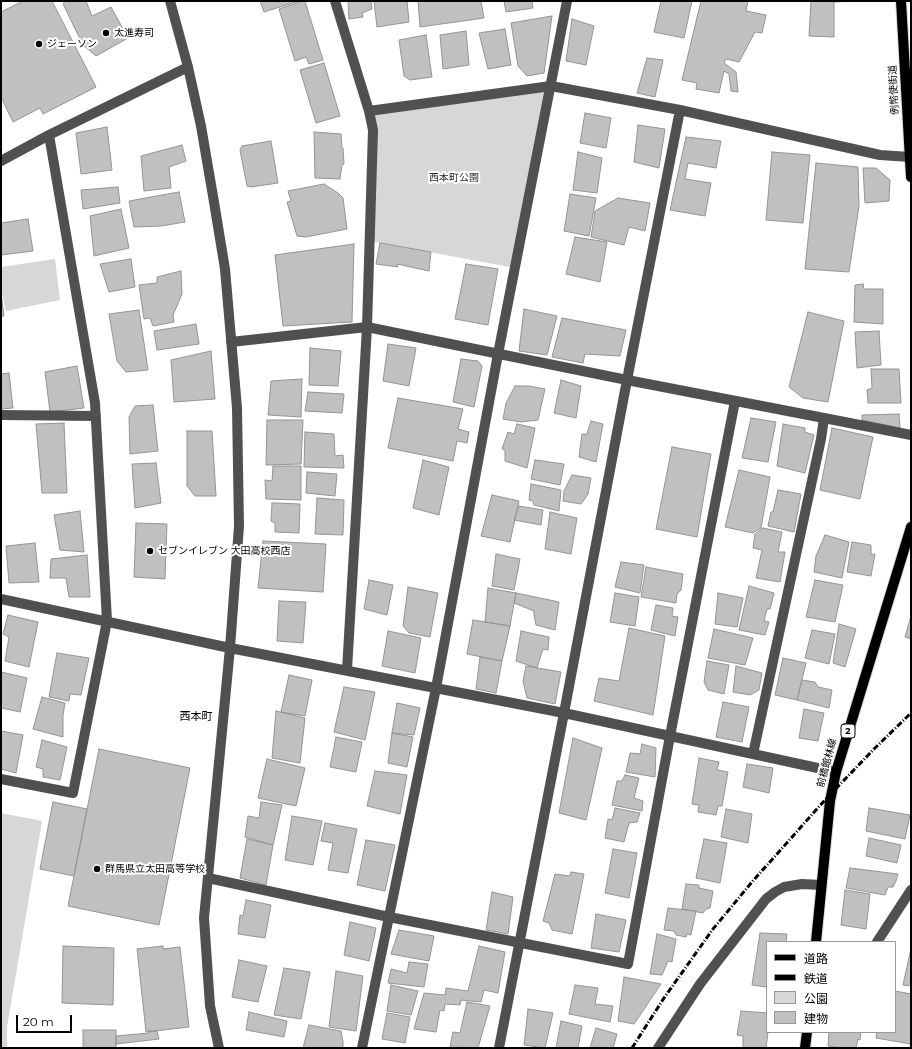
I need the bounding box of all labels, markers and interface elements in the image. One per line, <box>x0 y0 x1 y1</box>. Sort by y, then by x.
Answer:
place label: 太進寿司 <box>114 27 154 39</box>
marker: 太進寿司 <box>101 28 111 38</box>
place label: ジェーソン <box>47 38 97 50</box>
marker: ジェーソン <box>34 39 44 49</box>
street label: 例幣使街道 <box>887 65 901 115</box>
park label: 西本町公園 <box>429 172 479 184</box>
place label: セブンイレブン 大田高校西店 <box>158 545 291 557</box>
marker: セブンイレブン 大田高校西店 <box>145 546 155 556</box>
district label: 西本町 <box>180 710 212 724</box>
road number: 2 <box>841 724 855 738</box>
street label: 前橋館林線 <box>815 737 839 789</box>
place label: 群馬県立太田高等学校 <box>105 863 205 875</box>
marker: 群馬県立太田高等学校 <box>92 864 102 874</box>
legend <box>766 941 896 1033</box>
text: 道路 <box>804 951 828 966</box>
text: 鉄道 <box>804 971 828 986</box>
text: 公園 <box>804 991 828 1006</box>
scale bar <box>18 1007 74 1033</box>
text: 建物 <box>804 1011 828 1026</box>
text: 20 m <box>23 1014 54 1029</box>

